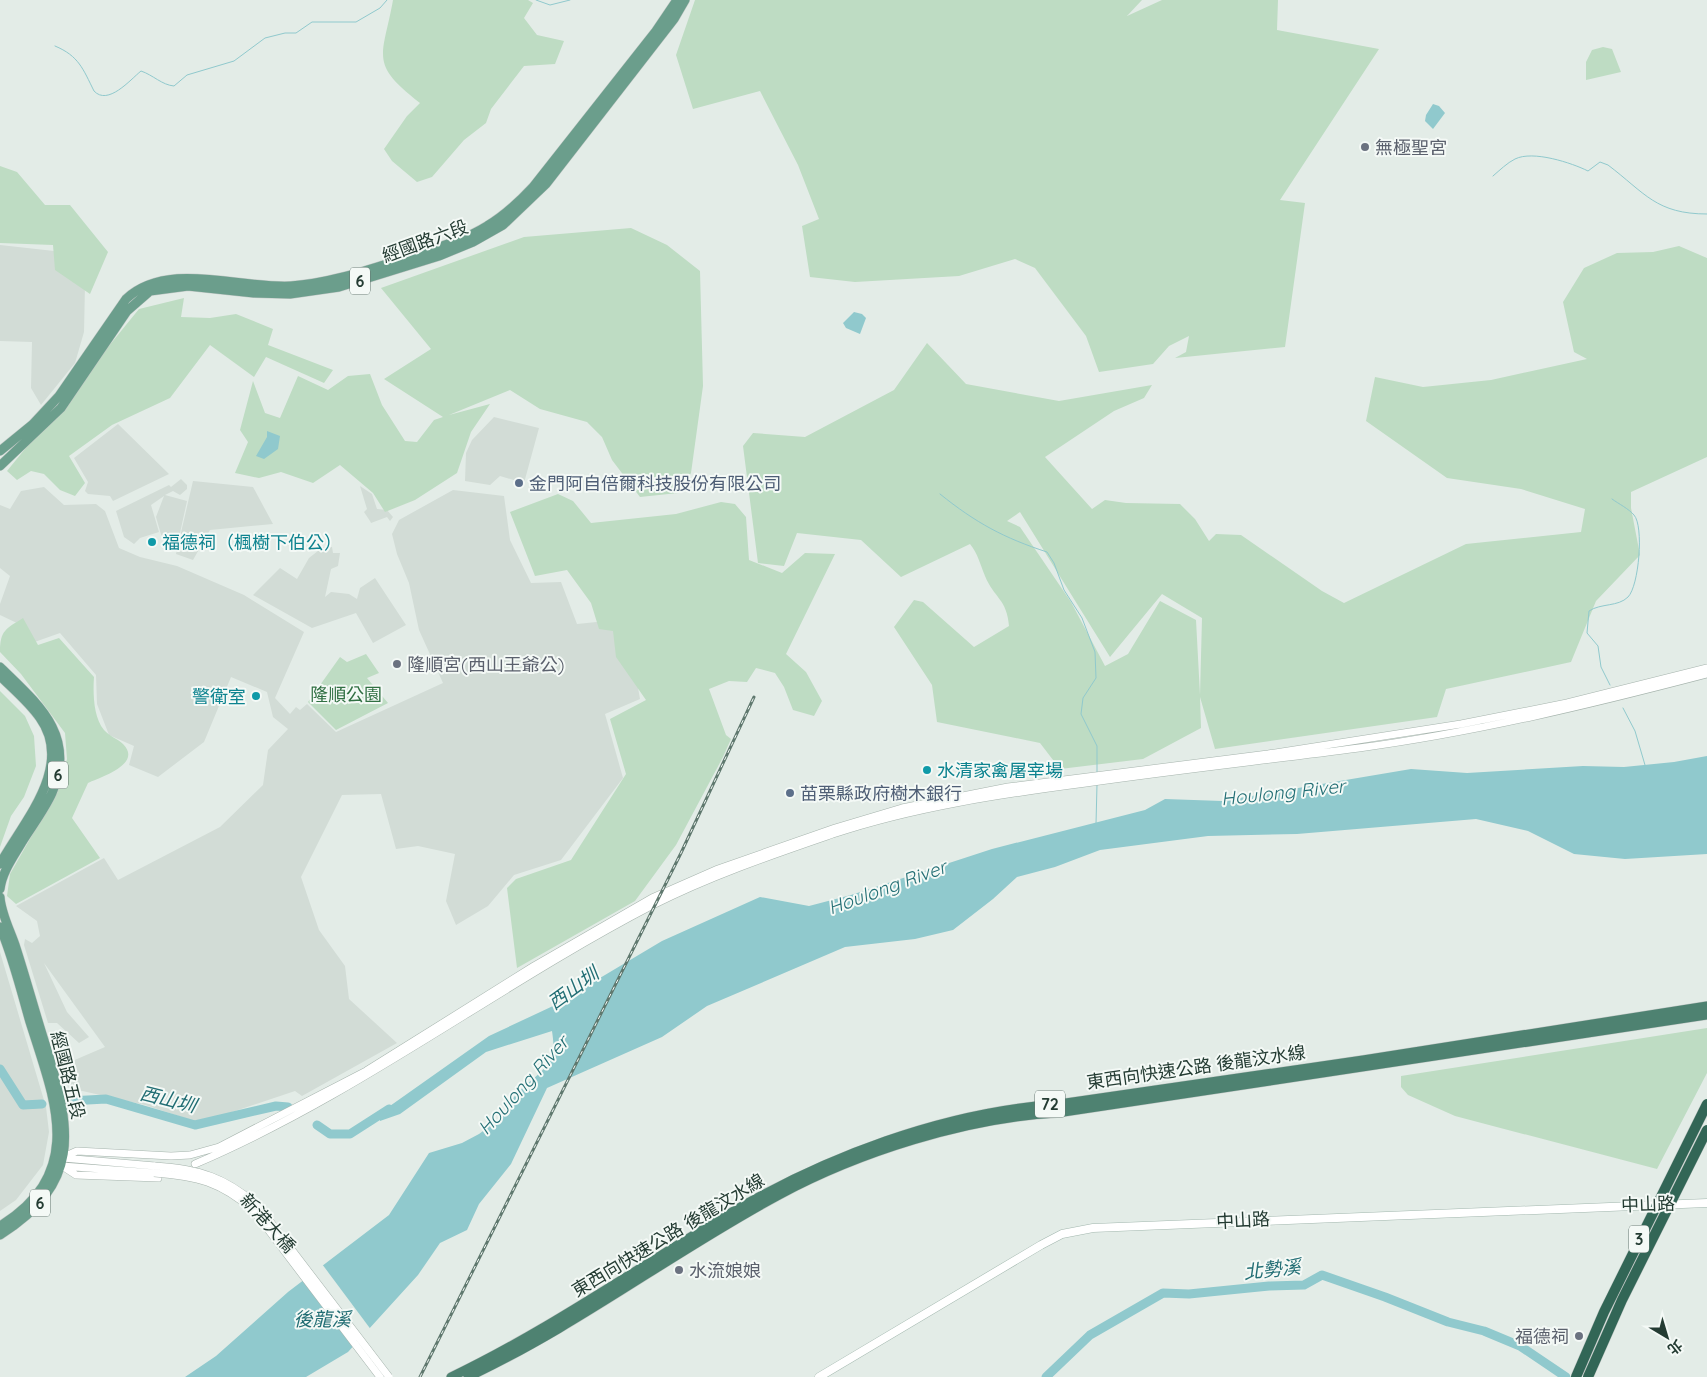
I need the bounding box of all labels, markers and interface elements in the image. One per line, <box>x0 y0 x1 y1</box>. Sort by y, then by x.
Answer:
place label: 無極聖宮 <box>1375 136 1447 159</box>
marker: 無極聖宮 <box>1359 141 1371 153</box>
street label: 經國路六段 <box>379 215 471 267</box>
road number: 6 <box>350 268 370 294</box>
place label: 金門阿自倍爾科技股份有限公司 <box>529 472 781 495</box>
marker: 金門阿自倍爾科技股份有限公司 <box>513 477 525 489</box>
place label: 福德祠（楓樹下伯公） <box>162 531 342 554</box>
marker: 福德祠（楓樹下伯公） <box>146 536 158 548</box>
place label: 隆順宮(西山王爺公) <box>407 653 564 676</box>
marker: 隆順宮(西山王爺公) <box>391 658 403 670</box>
park label: 隆順公園 <box>310 683 382 706</box>
place label: 警衛室 <box>192 685 246 708</box>
marker: 警衛室 <box>250 690 262 702</box>
place label: 水清家禽屠宰場 <box>937 759 1063 782</box>
road number: 6 <box>48 762 68 788</box>
marker: 水清家禽屠宰場 <box>921 764 933 776</box>
water label: Houlong River <box>1220 773 1349 810</box>
place label: 苗栗縣政府樹木銀行 <box>800 782 962 805</box>
marker: 苗栗縣政府樹木銀行 <box>784 787 796 799</box>
water label: Houlong River <box>824 854 952 920</box>
water label: 西山圳 <box>543 960 606 1014</box>
street label: 經國路五段 <box>46 1029 90 1121</box>
water label: Houlong River <box>472 1029 575 1139</box>
street label: 東西向快速公路 後龍汶水線 <box>1085 1040 1307 1094</box>
water label: 西山圳 <box>137 1080 201 1118</box>
road number: 72 <box>1035 1090 1065 1118</box>
street label: 東西向快速公路 後龍汶水線 <box>567 1168 769 1302</box>
street label: 新港大橋 <box>235 1189 301 1257</box>
road number: 6 <box>30 1190 50 1216</box>
street label: 中山路 <box>1621 1192 1675 1216</box>
street label: 中山路 <box>1215 1207 1271 1233</box>
road number: 3 <box>1629 1226 1649 1252</box>
water label: 北勢溪 <box>1242 1254 1305 1284</box>
place label: 水流娘娘 <box>689 1259 761 1282</box>
marker: 水流娘娘 <box>673 1264 685 1276</box>
water label: 後龍溪 <box>293 1307 353 1331</box>
north arrow <box>1642 1312 1692 1362</box>
place label: 福德祠 <box>1515 1325 1569 1348</box>
marker: 福德祠 <box>1573 1330 1585 1342</box>
text: 北 <box>1664 1336 1686 1359</box>

